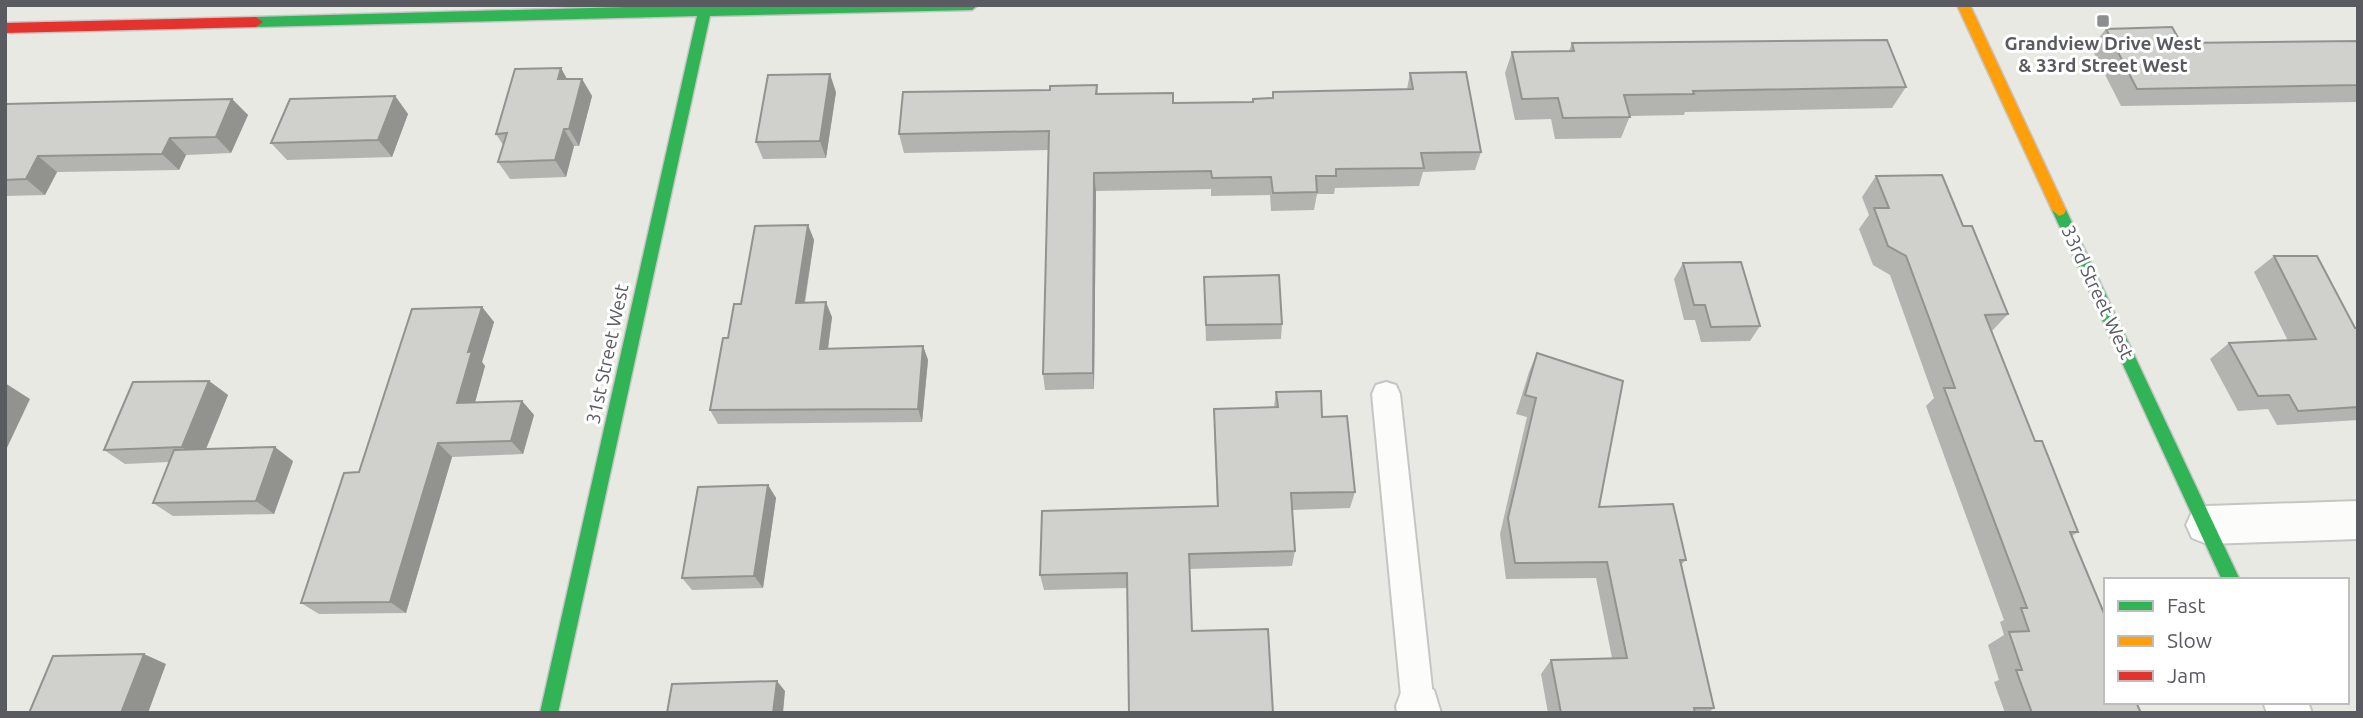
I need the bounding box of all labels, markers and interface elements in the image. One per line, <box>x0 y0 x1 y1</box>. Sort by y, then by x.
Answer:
marker: Grandview Drive West & 33rd Street West <box>2095 13 2111 29</box>
place label: Grandview Drive West & 33rd Street West <box>2005 32 2201 76</box>
street label: 33rd Street West <box>2057 222 2139 363</box>
street label: 31st Street West <box>581 282 633 426</box>
legend <box>2104 578 2349 704</box>
text: Fast <box>2167 593 2205 617</box>
text: Slow <box>2167 628 2212 652</box>
text: Jam <box>2167 663 2206 687</box>

